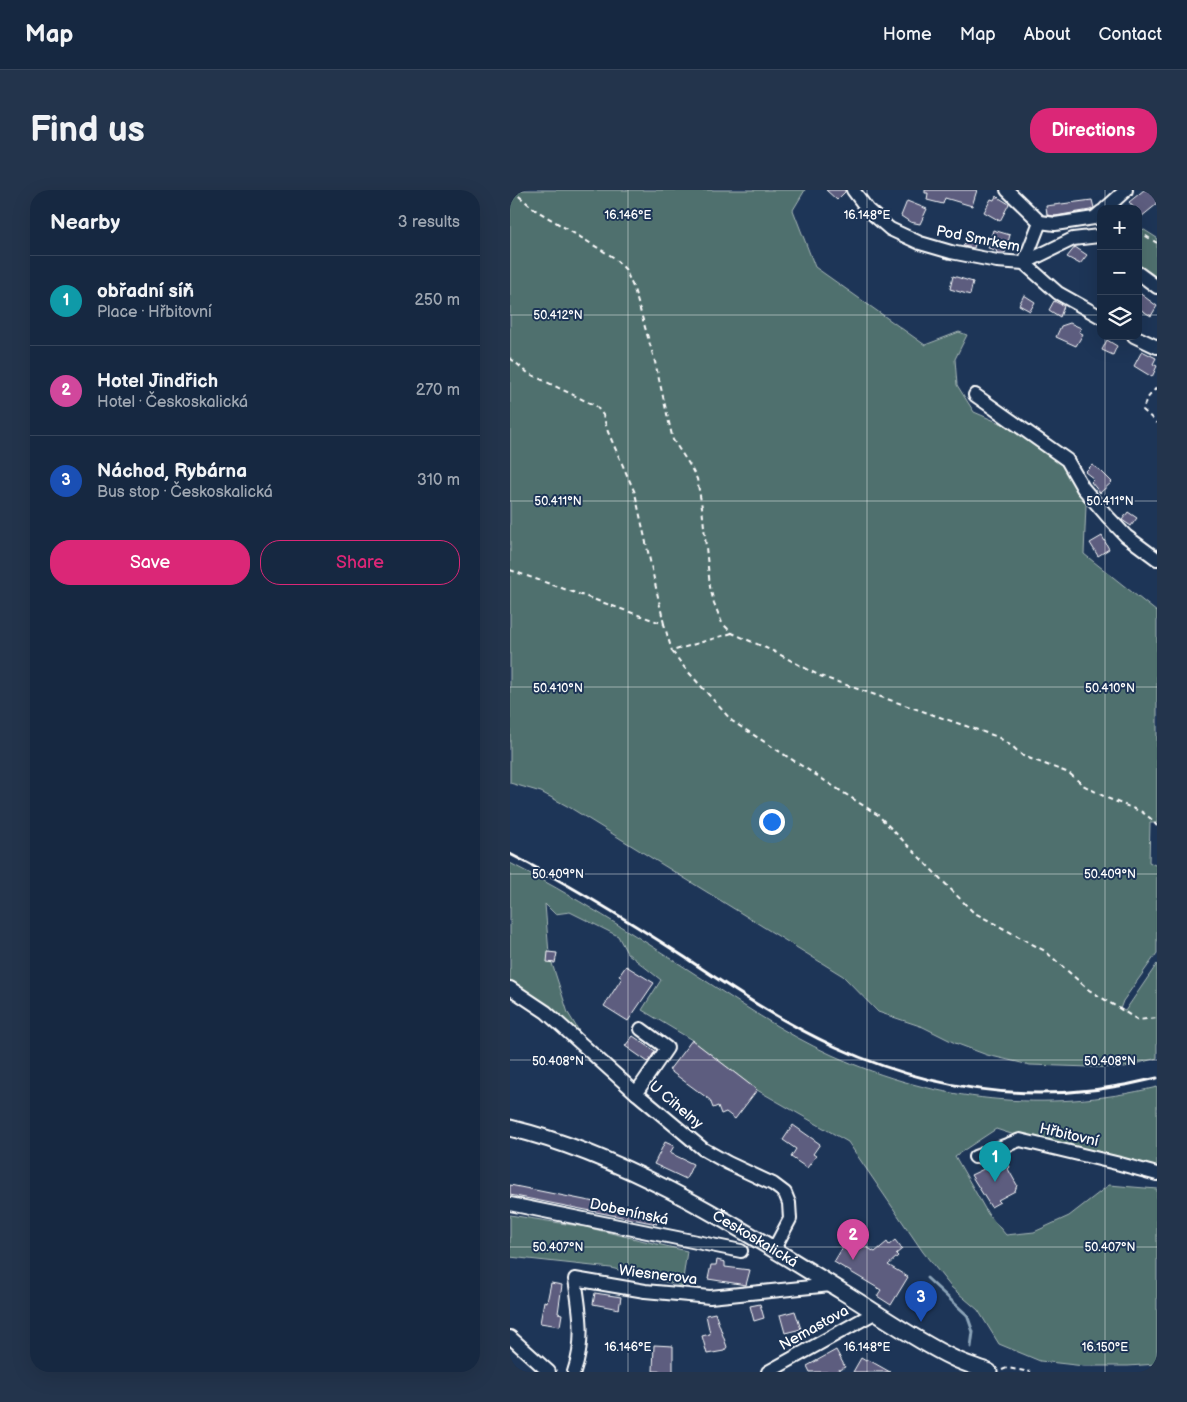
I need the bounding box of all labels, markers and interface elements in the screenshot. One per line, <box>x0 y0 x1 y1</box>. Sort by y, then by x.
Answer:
text: Map <box>25 20 73 49</box>
text: Home <box>883 24 932 45</box>
text: Map <box>960 24 996 45</box>
text: About <box>1024 24 1071 45</box>
text: Contact <box>1099 24 1162 45</box>
button: Directions <box>1030 108 1157 153</box>
text: Find us <box>30 109 145 152</box>
map controls <box>1097 205 1142 340</box>
button: + <box>1097 205 1142 250</box>
text: 16.146°E <box>605 208 651 223</box>
text: 16.148°E <box>844 208 890 223</box>
text: Nearby <box>50 210 120 235</box>
text: 3 results <box>398 213 460 232</box>
street label: Pod Smrkem <box>934 222 1022 256</box>
button: − <box>1097 250 1142 295</box>
text: obřadní síň <box>97 280 194 303</box>
text: 1 <box>63 291 69 310</box>
text: 250 m <box>414 291 460 310</box>
button: layers <box>1097 295 1142 340</box>
text: Place · Hřbitovní <box>97 303 212 322</box>
text: 50.412°N <box>533 308 583 323</box>
text: Hotel Jindřich <box>97 370 218 393</box>
text: 2 <box>61 381 71 400</box>
text: 270 m <box>416 381 460 400</box>
text: Hotel · Českoskalická <box>97 393 248 412</box>
text: Náchod, Rybárna <box>97 460 247 483</box>
text: 3 <box>61 471 71 490</box>
text: 310 m <box>417 471 460 490</box>
text: Bus stop · Českoskalická <box>97 483 273 502</box>
text: 50.411°N <box>534 494 582 509</box>
text: 50.411°N <box>1086 494 1134 509</box>
button: Save <box>50 540 250 585</box>
button: Share <box>260 540 460 585</box>
text: 50.410°N <box>533 681 583 696</box>
text: 50.410°N <box>1085 681 1135 696</box>
your location <box>759 809 785 835</box>
text: 50.409°N <box>532 867 584 882</box>
text: 50.409°N <box>1084 867 1136 882</box>
text: 50.408°N <box>532 1054 584 1069</box>
text: 50.408°N <box>1084 1054 1136 1069</box>
street label: U Cihelny <box>645 1077 707 1133</box>
street label: Hřbitovní <box>1038 1119 1101 1151</box>
pin: 1 <box>979 1141 1011 1182</box>
street label: Dobenínská <box>588 1194 670 1230</box>
street label: Českoskalická <box>709 1206 802 1271</box>
pin: 2 <box>837 1219 869 1260</box>
text: 50.407°N <box>532 1240 584 1255</box>
text: 50.407°N <box>1084 1240 1136 1255</box>
street label: Wiesnerova <box>618 1261 698 1289</box>
pin: 3 <box>905 1281 937 1322</box>
street label: Nemastova <box>776 1301 852 1355</box>
text: 16.146°E <box>605 1340 651 1355</box>
text: 16.148°E <box>844 1340 890 1355</box>
text: 16.150°E <box>1082 1340 1128 1355</box>

